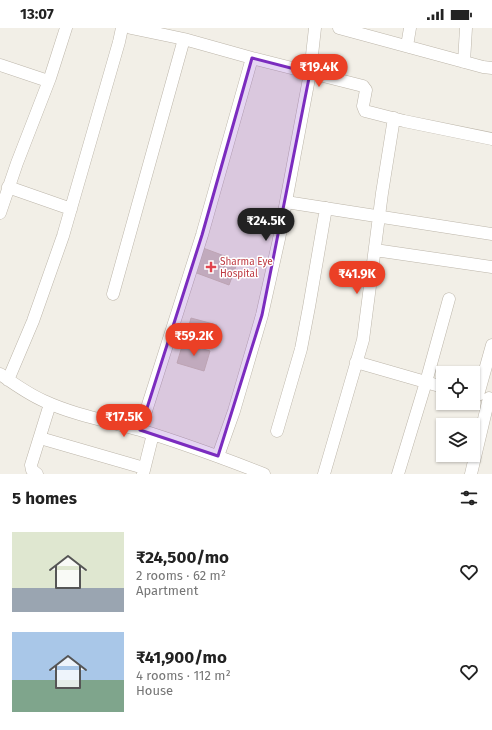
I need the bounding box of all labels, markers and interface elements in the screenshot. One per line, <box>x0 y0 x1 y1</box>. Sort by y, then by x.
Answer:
text: 13:07 <box>20 5 54 23</box>
pin: ₹19.4K <box>286 54 352 88</box>
text: ₹19.4K <box>300 59 338 74</box>
pin: ₹24.5K <box>233 208 299 242</box>
text: ₹24.5K <box>246 213 286 228</box>
place label: Sharma Eye Hospital <box>220 256 273 280</box>
marker: Sharma Eye Hospital <box>205 261 217 273</box>
pin: ₹41.9K <box>324 261 390 295</box>
text: ₹41.9K <box>338 266 376 281</box>
pin: ₹59.2K <box>161 323 227 357</box>
text: ₹59.2K <box>174 328 214 343</box>
map controls <box>436 366 480 462</box>
button: locate <box>436 366 480 410</box>
pin: ₹17.5K <box>91 404 157 438</box>
text: ₹17.5K <box>105 409 143 424</box>
button: layers <box>436 418 480 462</box>
icon: filters <box>458 487 480 509</box>
text: 5 homes <box>12 488 77 509</box>
text: ₹24,500/mo <box>136 547 229 568</box>
icon: home <box>44 548 92 596</box>
icon: heart <box>458 561 480 583</box>
text: 2 rooms · 62 m² <box>136 568 226 583</box>
text: Apartment <box>136 583 198 598</box>
text: ₹41,900/mo <box>136 647 227 668</box>
icon: home <box>44 648 92 696</box>
icon: heart <box>458 661 480 683</box>
text: 4 rooms · 112 m² <box>136 668 231 683</box>
text: House <box>136 683 173 698</box>

